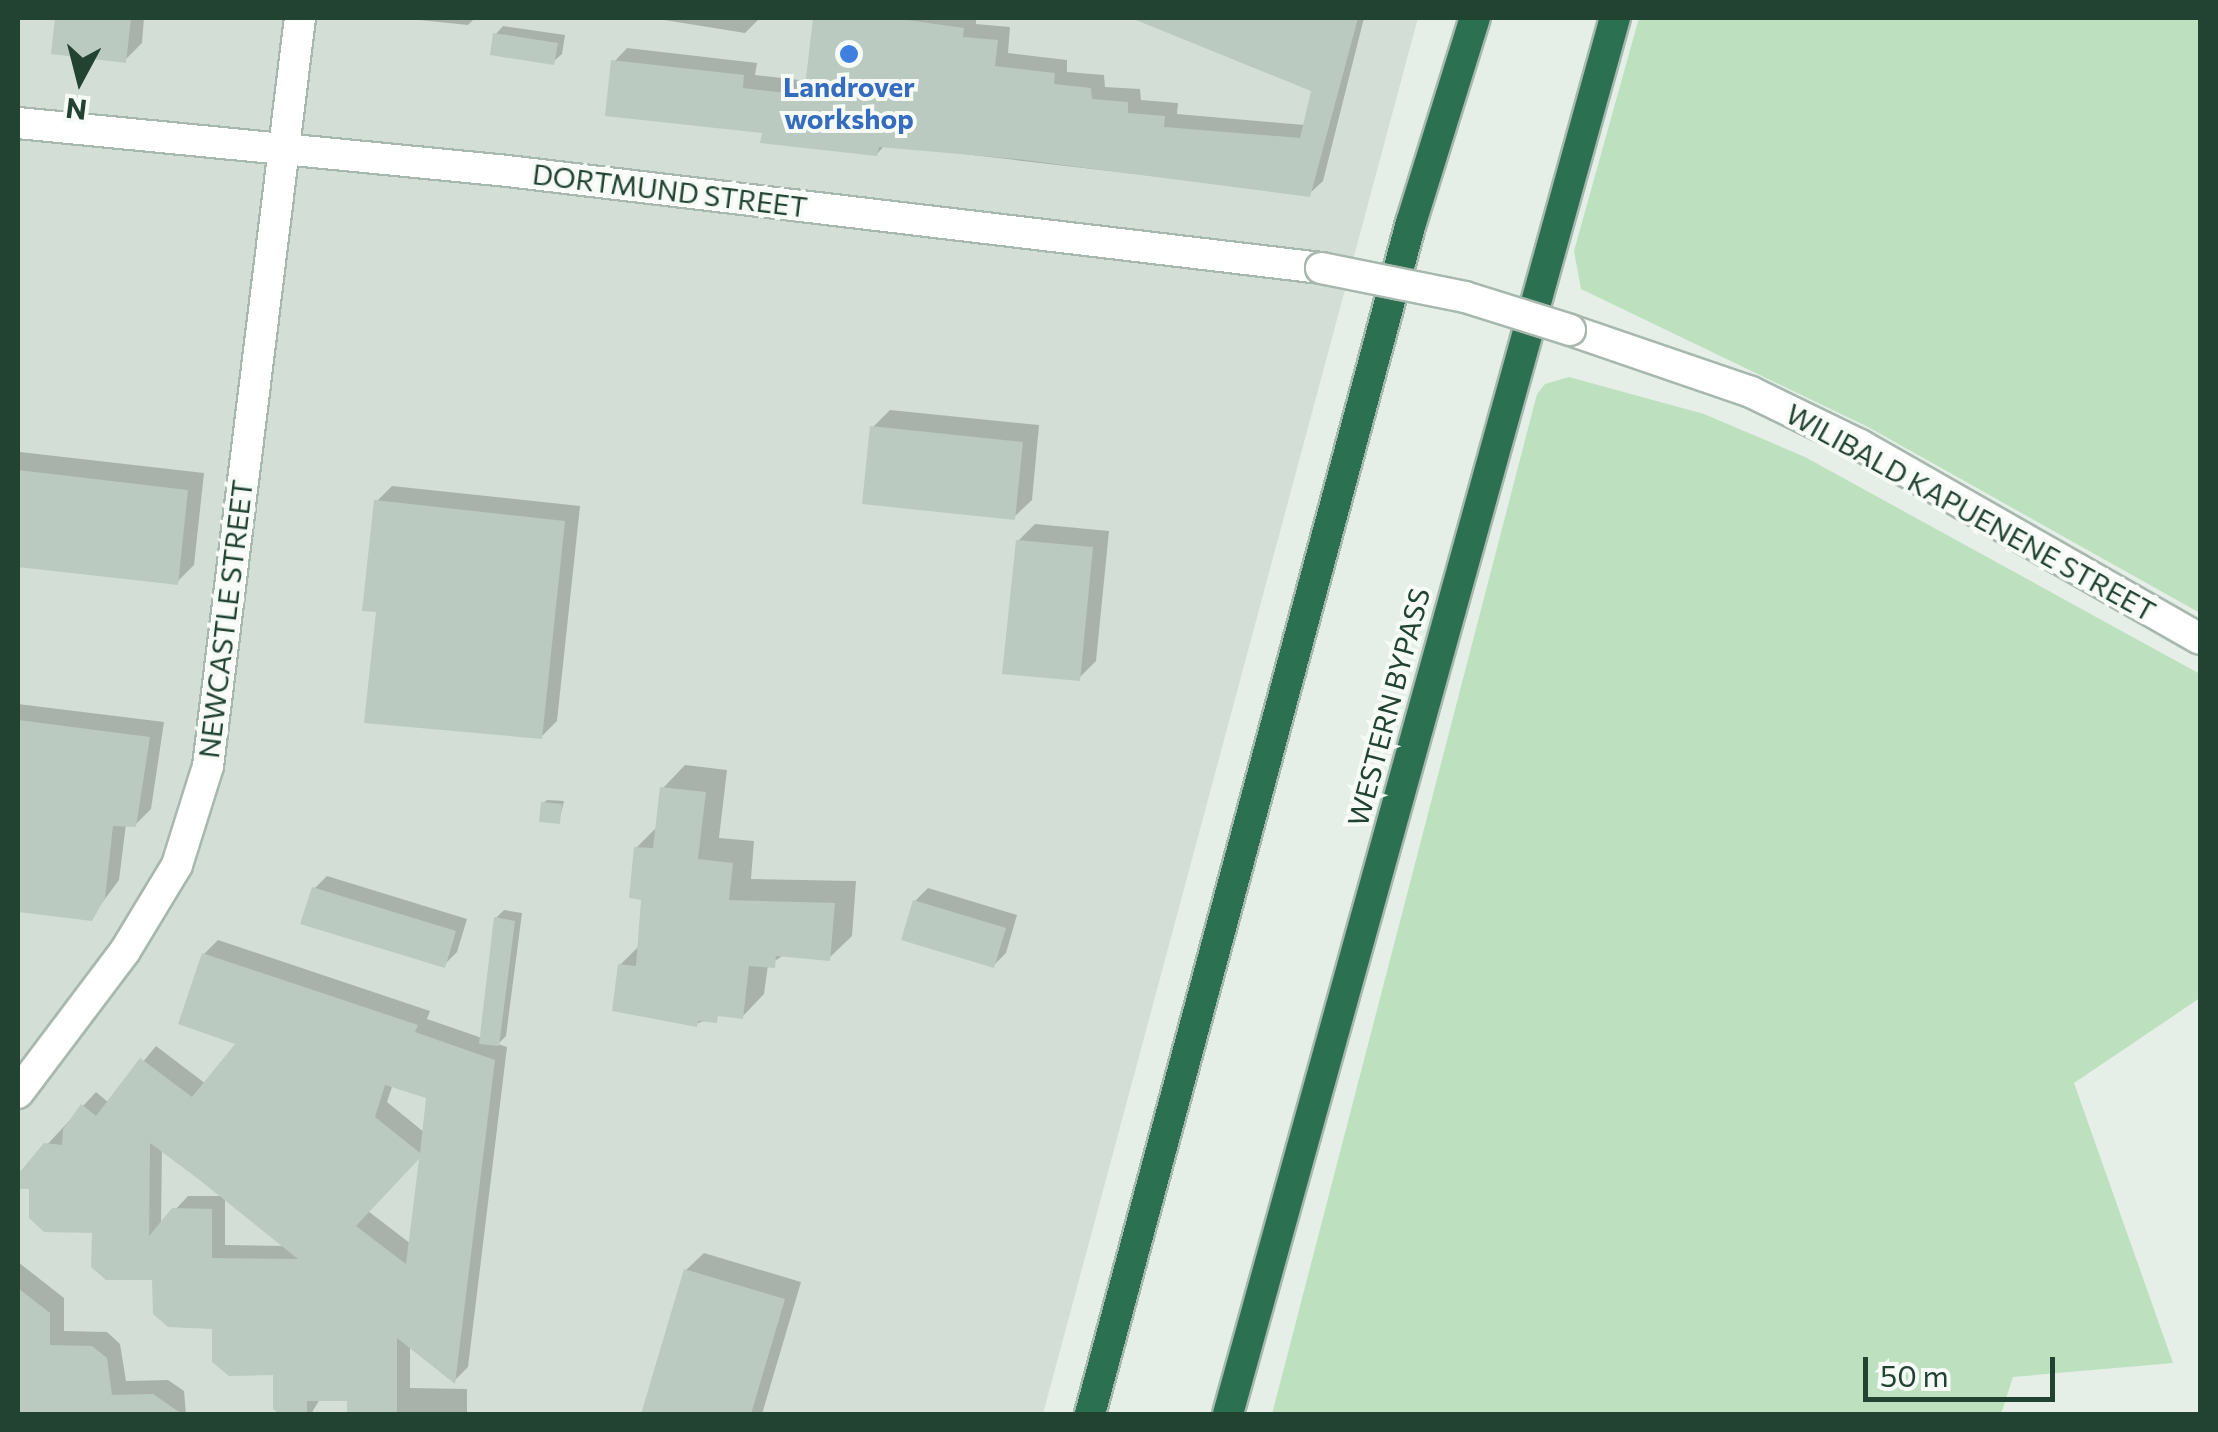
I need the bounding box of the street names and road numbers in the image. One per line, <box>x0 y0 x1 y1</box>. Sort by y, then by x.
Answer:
street label: DORTMUND STREET <box>531 156 809 224</box>
street label: WILIBALD KAPUENENE STREET <box>1780 396 2162 628</box>
street label: NEWCASTLE STREET <box>191 478 259 760</box>
street label: WESTERN BYPASS <box>1340 584 1436 830</box>

